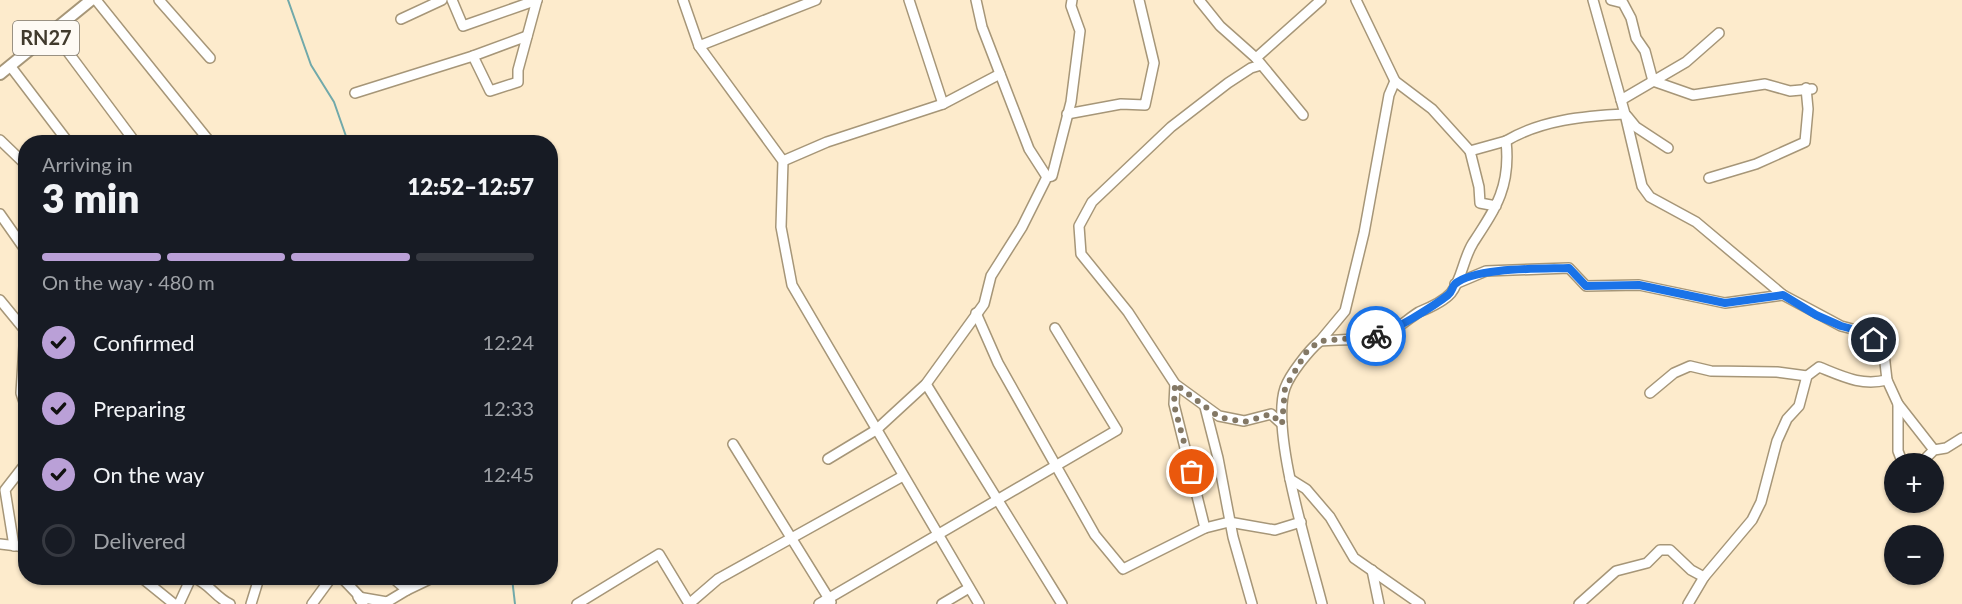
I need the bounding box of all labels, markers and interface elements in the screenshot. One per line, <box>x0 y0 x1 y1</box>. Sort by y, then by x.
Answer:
road number: RN27 <box>13 21 79 55</box>
text: Arriving in <box>42 152 133 176</box>
text: 12:52–12:57 <box>408 173 534 200</box>
text: 3 min <box>42 175 139 221</box>
text: On the way · 480 m <box>42 270 215 294</box>
courier <box>1346 306 1406 366</box>
pin <box>1848 314 1899 365</box>
icon: bike <box>1360 320 1393 353</box>
icon: home <box>1857 323 1890 356</box>
icon: check <box>42 326 75 359</box>
text: Confirmed <box>93 329 195 356</box>
text: 12:24 <box>483 330 534 354</box>
icon: check <box>42 392 75 425</box>
text: Preparing <box>93 395 185 422</box>
text: 12:33 <box>483 396 534 420</box>
pin <box>1166 446 1217 497</box>
map controls <box>1884 453 1944 585</box>
button: + <box>1884 453 1944 513</box>
icon: bag <box>1175 455 1208 488</box>
icon: check <box>42 458 75 491</box>
text: On the way <box>93 461 204 488</box>
text: 12:45 <box>483 462 534 486</box>
button: − <box>1884 525 1944 585</box>
text: Delivered <box>93 527 186 554</box>

